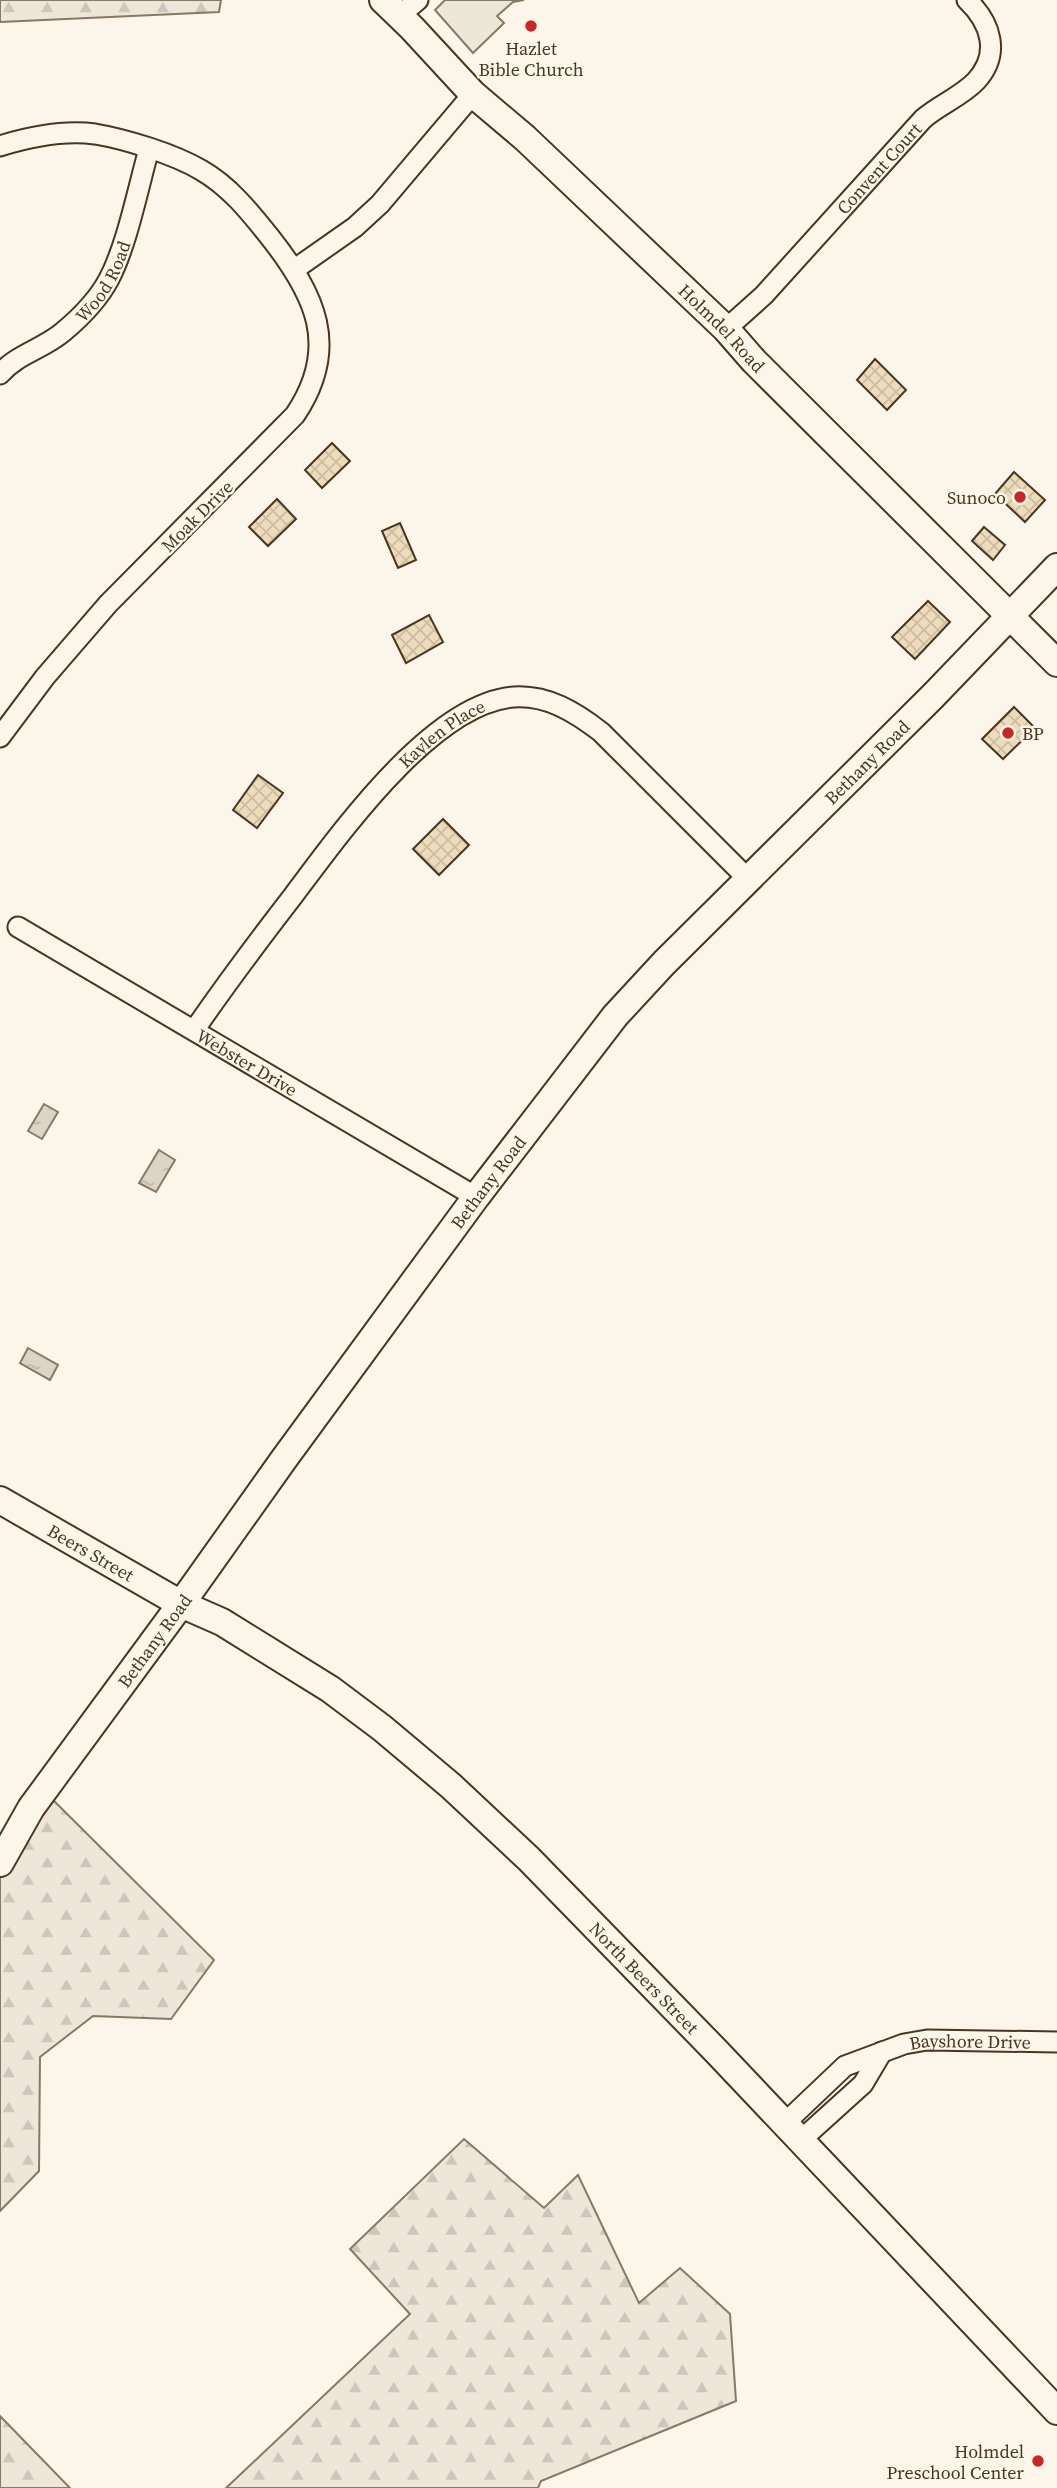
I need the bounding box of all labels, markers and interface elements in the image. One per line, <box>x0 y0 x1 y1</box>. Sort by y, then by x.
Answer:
marker: Hazlet Bible Church <box>523 18 539 34</box>
place label: Hazlet Bible Church <box>478 36 584 82</box>
street label: Convent Court <box>831 117 927 219</box>
street label: Wood Road <box>69 237 136 327</box>
street label: Holmdel Road <box>673 278 771 378</box>
street label: Moak Drive <box>156 475 238 557</box>
place label: Sunoco <box>947 485 1006 510</box>
marker: Sunoco <box>1012 489 1028 505</box>
street label: Kaylen Place <box>393 693 489 773</box>
street label: Bethany Road <box>819 714 915 810</box>
place label: BP <box>1022 721 1044 746</box>
marker: BP <box>1000 725 1016 741</box>
street label: Webster Drive <box>192 1022 302 1102</box>
street label: Bethany Road <box>444 1130 531 1234</box>
street label: Beers Street <box>43 1518 139 1587</box>
street label: Bethany Road <box>111 1589 197 1693</box>
street label: North Beers Street <box>584 1916 705 2039</box>
street label: Bayshore Drive <box>907 2027 1031 2055</box>
place label: Holmdel Preschool Center <box>887 2439 1024 2485</box>
marker: Holmdel Preschool Center <box>1030 2453 1046 2469</box>

